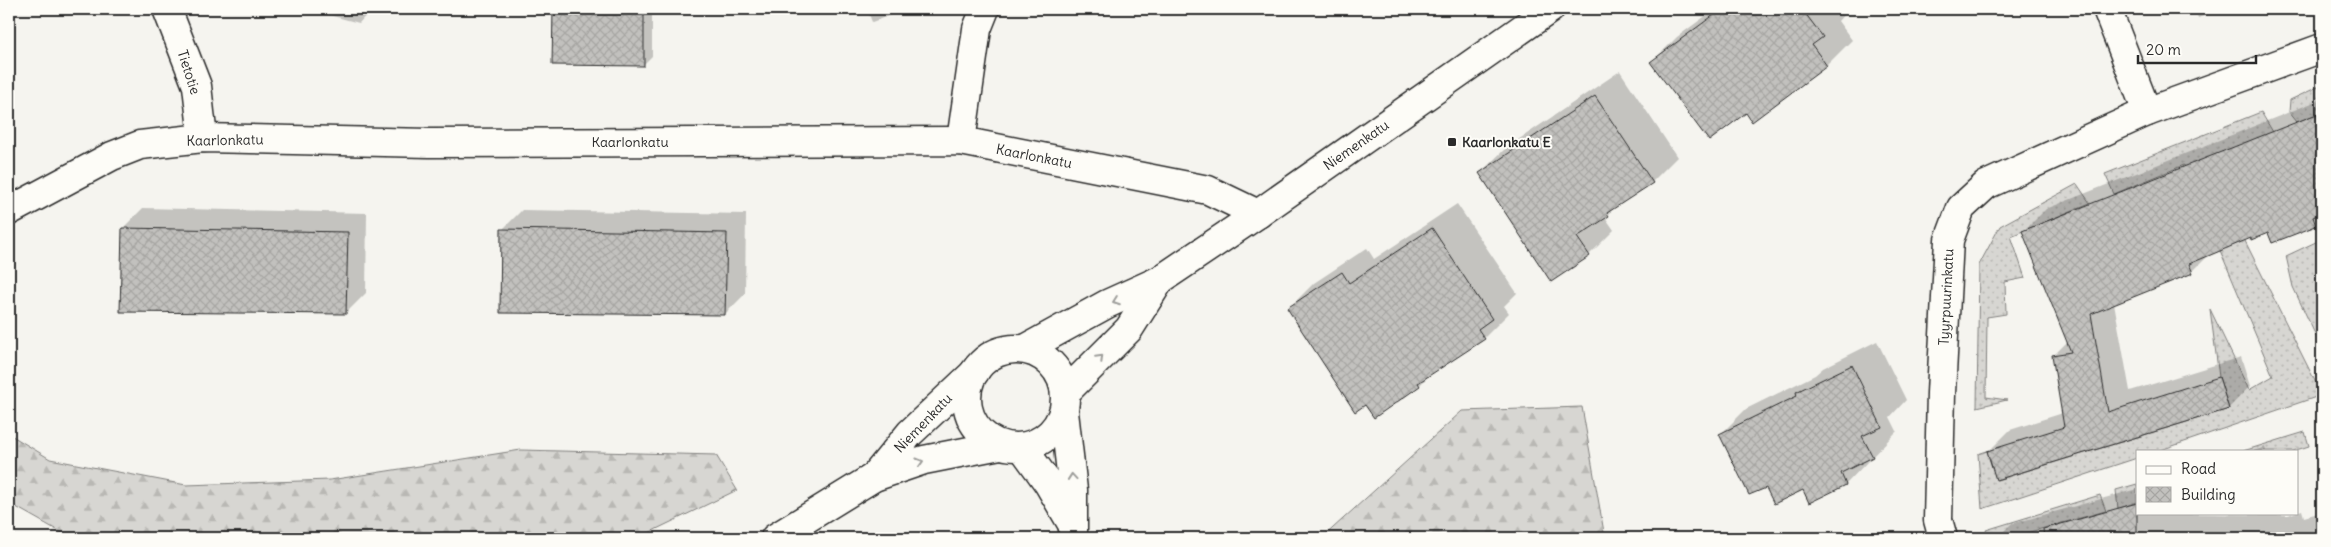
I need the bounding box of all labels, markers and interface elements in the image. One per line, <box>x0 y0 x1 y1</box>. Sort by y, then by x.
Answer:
scale bar <box>2138 32 2256 64</box>
text: 20 m <box>2146 40 2181 59</box>
street label: Tietotie <box>173 47 205 97</box>
street label: Niemenkatu <box>1320 116 1392 174</box>
street label: Kaarlonkatu <box>186 130 264 150</box>
street label: Kaarlonkatu <box>591 133 669 151</box>
place label: Kaarlonkatu E <box>1462 133 1551 151</box>
marker: Kaarlonkatu E <box>1446 136 1458 148</box>
street label: Kaarlonkatu <box>994 140 1074 172</box>
street label: Tyyrpuurinkatu <box>1934 248 1958 346</box>
one-way arrow <box>1112 295 1121 305</box>
one-way arrow <box>1094 354 1103 363</box>
street label: Niemenkatu <box>890 389 956 457</box>
legend <box>2136 450 2298 514</box>
one-way arrow <box>915 458 924 468</box>
text: Road <box>2181 459 2216 478</box>
one-way arrow <box>1066 472 1077 480</box>
text: Building <box>2181 485 2236 504</box>

